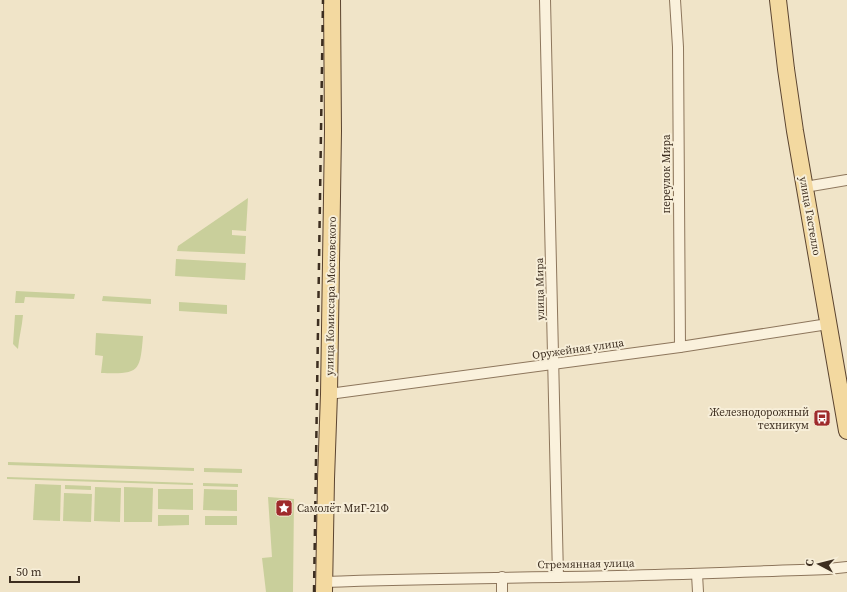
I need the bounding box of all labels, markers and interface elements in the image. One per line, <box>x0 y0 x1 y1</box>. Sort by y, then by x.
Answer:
street label: переулок Мира <box>659 134 674 214</box>
street label: улица Гастелло <box>796 175 824 257</box>
street label: улица Комиссара Московского <box>322 216 340 376</box>
street label: улица Мира <box>532 257 548 320</box>
street label: Оружейная улица <box>531 335 625 363</box>
place label: Железнодорожный техникум <box>710 405 809 433</box>
bus stop icon: Железнодорожный техникум <box>812 408 832 428</box>
place icon: Самолёт МиГ-21Ф <box>274 498 294 518</box>
place label: Самолёт МиГ-21Ф <box>297 501 389 516</box>
north arrow <box>799 544 839 584</box>
street label: Стремянная улица <box>537 556 635 572</box>
scale bar <box>10 558 79 584</box>
text: С <box>802 558 817 567</box>
text: 50 m <box>16 564 42 580</box>

